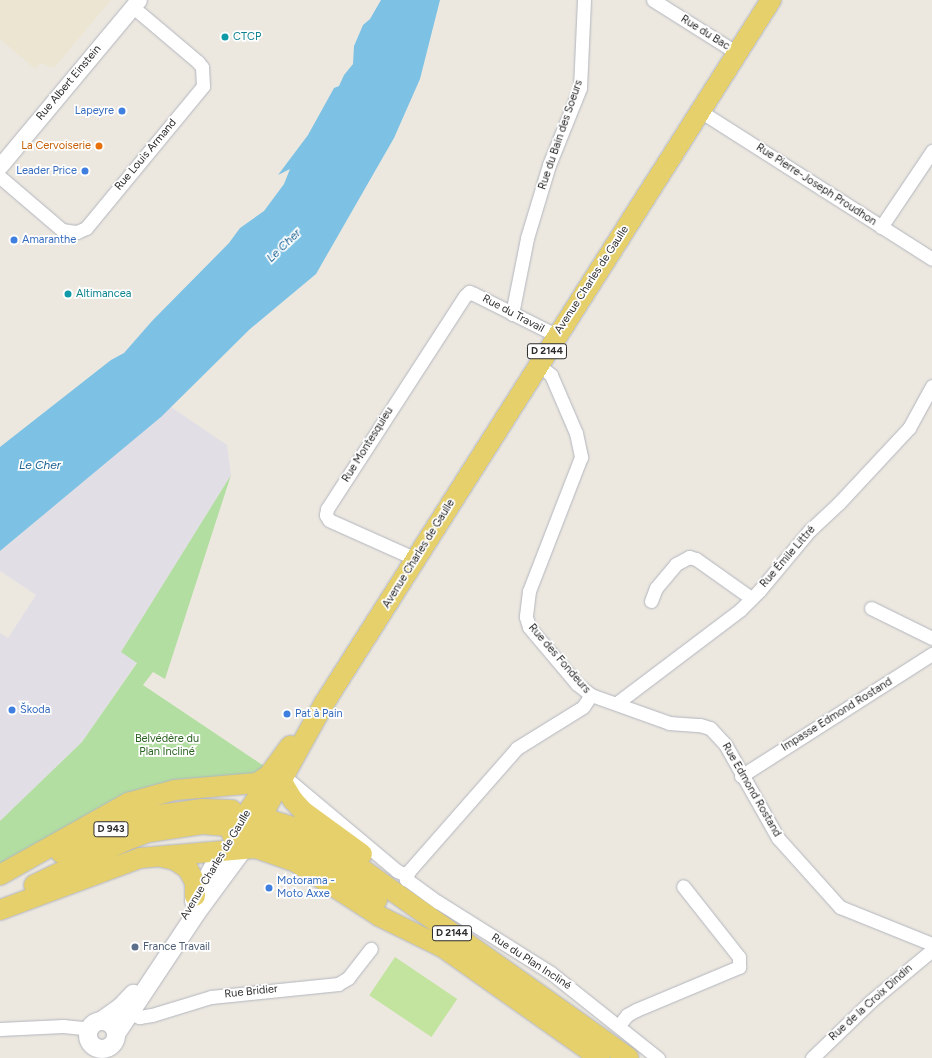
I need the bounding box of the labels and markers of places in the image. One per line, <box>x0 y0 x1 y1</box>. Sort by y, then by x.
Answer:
place label: CTCP <box>233 30 261 44</box>
marker: CTCP <box>220 32 230 42</box>
place label: Lapeyre <box>75 104 114 118</box>
marker: Lapeyre <box>117 106 127 116</box>
place label: La Cervoiserie <box>21 139 91 153</box>
marker: La Cervoiserie <box>94 141 104 151</box>
place label: Leader Price <box>16 164 77 178</box>
marker: Leader Price <box>80 166 90 176</box>
place label: Amaranthe <box>22 233 76 247</box>
marker: Amaranthe <box>9 235 19 245</box>
place label: Altimancea <box>76 287 131 301</box>
marker: Altimancea <box>63 289 73 299</box>
place label: Škoda <box>20 703 50 717</box>
marker: Škoda <box>7 705 17 715</box>
place label: Pat à Pain <box>295 707 343 721</box>
marker: Pat à Pain <box>282 709 292 719</box>
place label: Motorama - Moto Axxe <box>277 875 335 901</box>
marker: Motorama - Moto Axxe <box>264 883 274 893</box>
place label: France Travail <box>143 940 210 954</box>
marker: France Travail <box>130 942 140 952</box>

